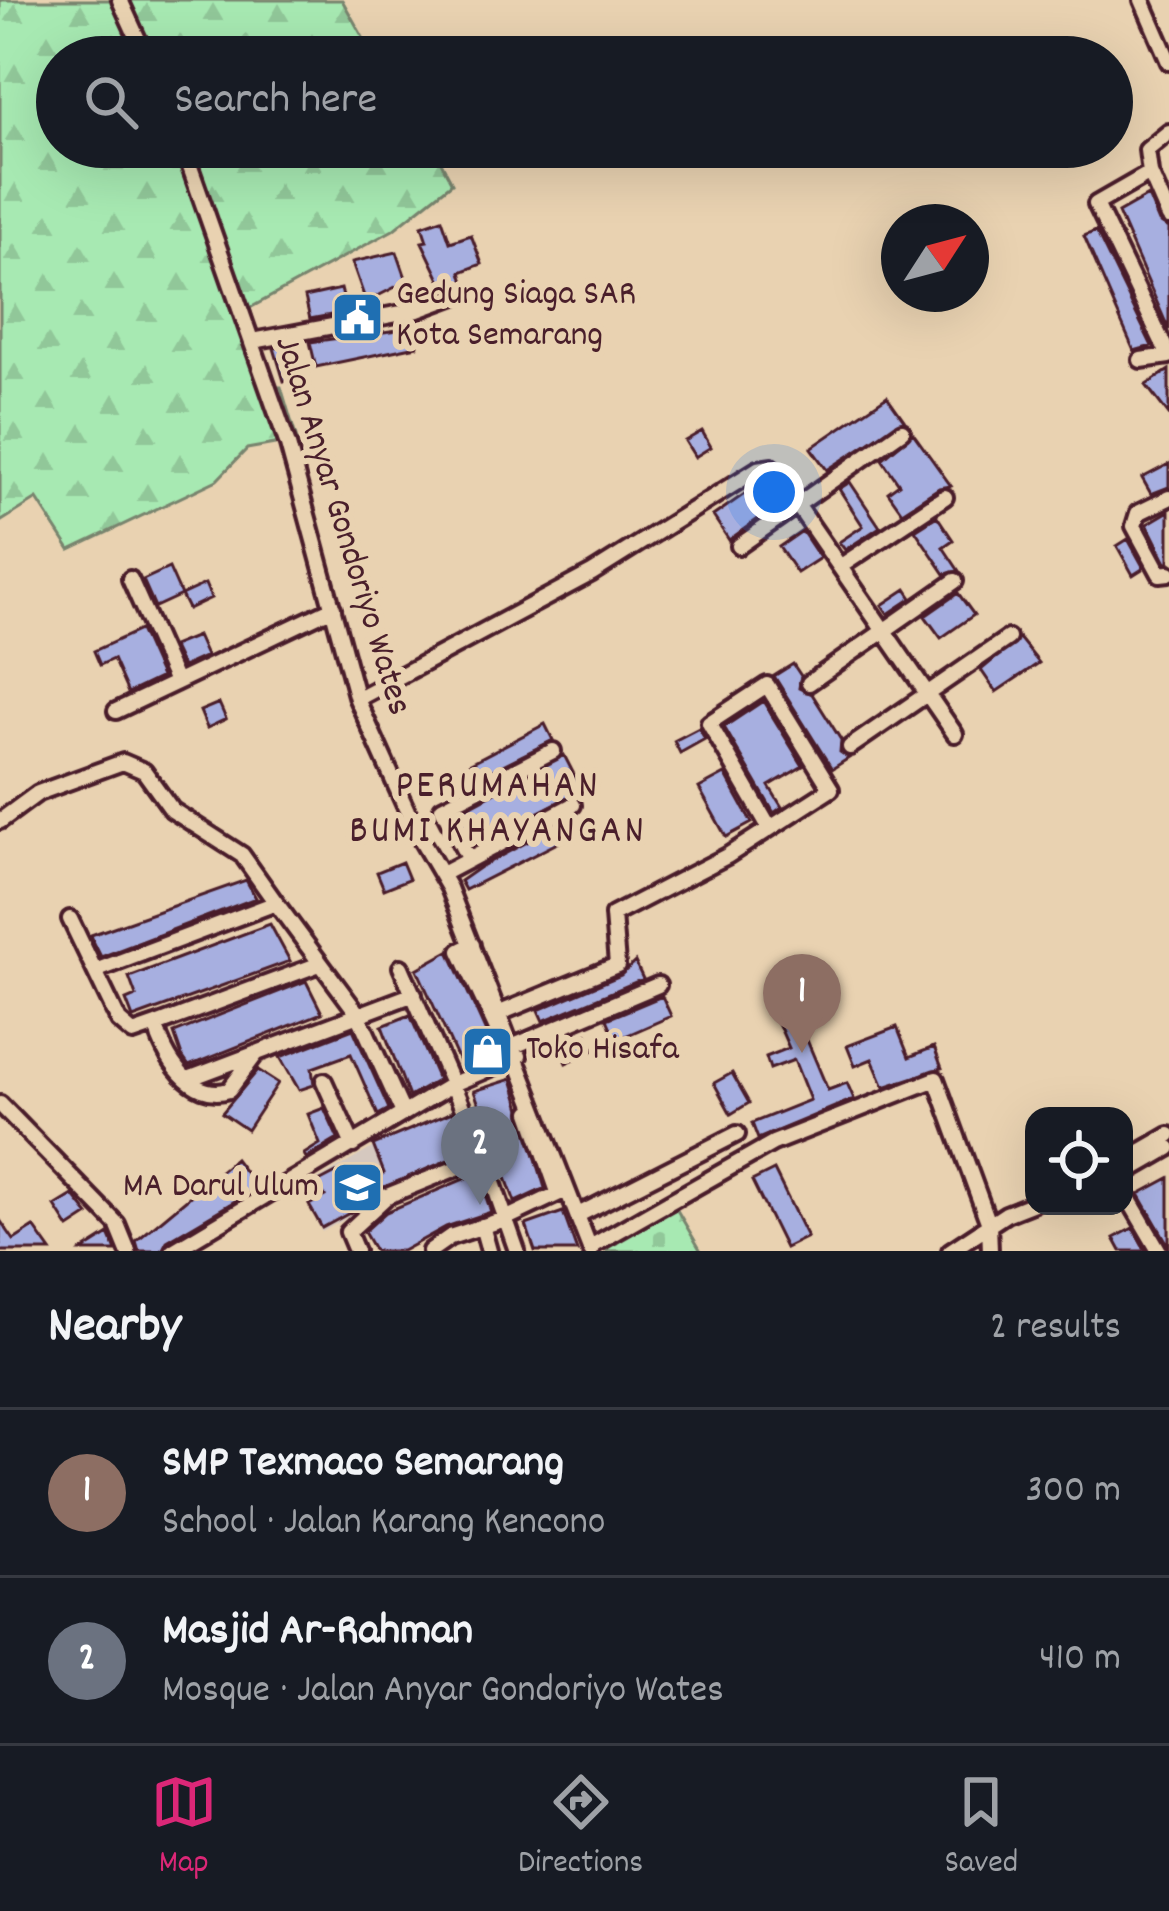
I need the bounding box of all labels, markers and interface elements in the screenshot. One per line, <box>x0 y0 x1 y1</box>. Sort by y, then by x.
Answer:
search box <box>36 36 1133 168</box>
icon: search <box>78 69 144 135</box>
text: Search here <box>174 70 377 134</box>
north arrow <box>881 204 989 312</box>
place label: Gedung Siaga SAR Kota Semarang <box>396 270 636 363</box>
public building icon: Gedung Siaga SAR Kota Semarang <box>329 289 385 345</box>
street label: Jalan Anyar Gondoriyo Wates <box>259 330 423 722</box>
your location <box>744 462 804 522</box>
district label: PERUMAHAN BUMI KHAYANGAN <box>349 761 647 861</box>
pin: 1 <box>763 954 841 1053</box>
shop icon: Toko Hisafa <box>459 1023 515 1079</box>
place label: Toko Hisafa <box>526 1025 680 1077</box>
pin: 2 <box>441 1106 519 1205</box>
map controls <box>1025 1107 1133 1215</box>
button: locate <box>1025 1107 1133 1215</box>
school or university icon: MA Darul Ulum <box>330 1160 386 1216</box>
place label: MA Darul Ulum <box>123 1162 319 1214</box>
text: Nearby <box>48 1293 181 1365</box>
text: 2 results <box>990 1302 1121 1357</box>
text: SMP Texmaco Semarang <box>162 1433 564 1497</box>
text: 1 <box>83 1465 91 1520</box>
text: 300 m <box>1025 1465 1121 1520</box>
text: School · Jalan Karang Kencono <box>162 1497 605 1552</box>
text: Masjid Ar-Rahman <box>162 1601 473 1665</box>
text: 2 <box>78 1633 96 1688</box>
text: 410 m <box>1039 1633 1121 1688</box>
text: Mosque · Jalan Anyar Gondoriyo Wates <box>162 1665 724 1720</box>
tab: Map <box>151 1769 217 1888</box>
tab: Directions <box>518 1769 643 1888</box>
tab: Saved <box>945 1769 1018 1888</box>

